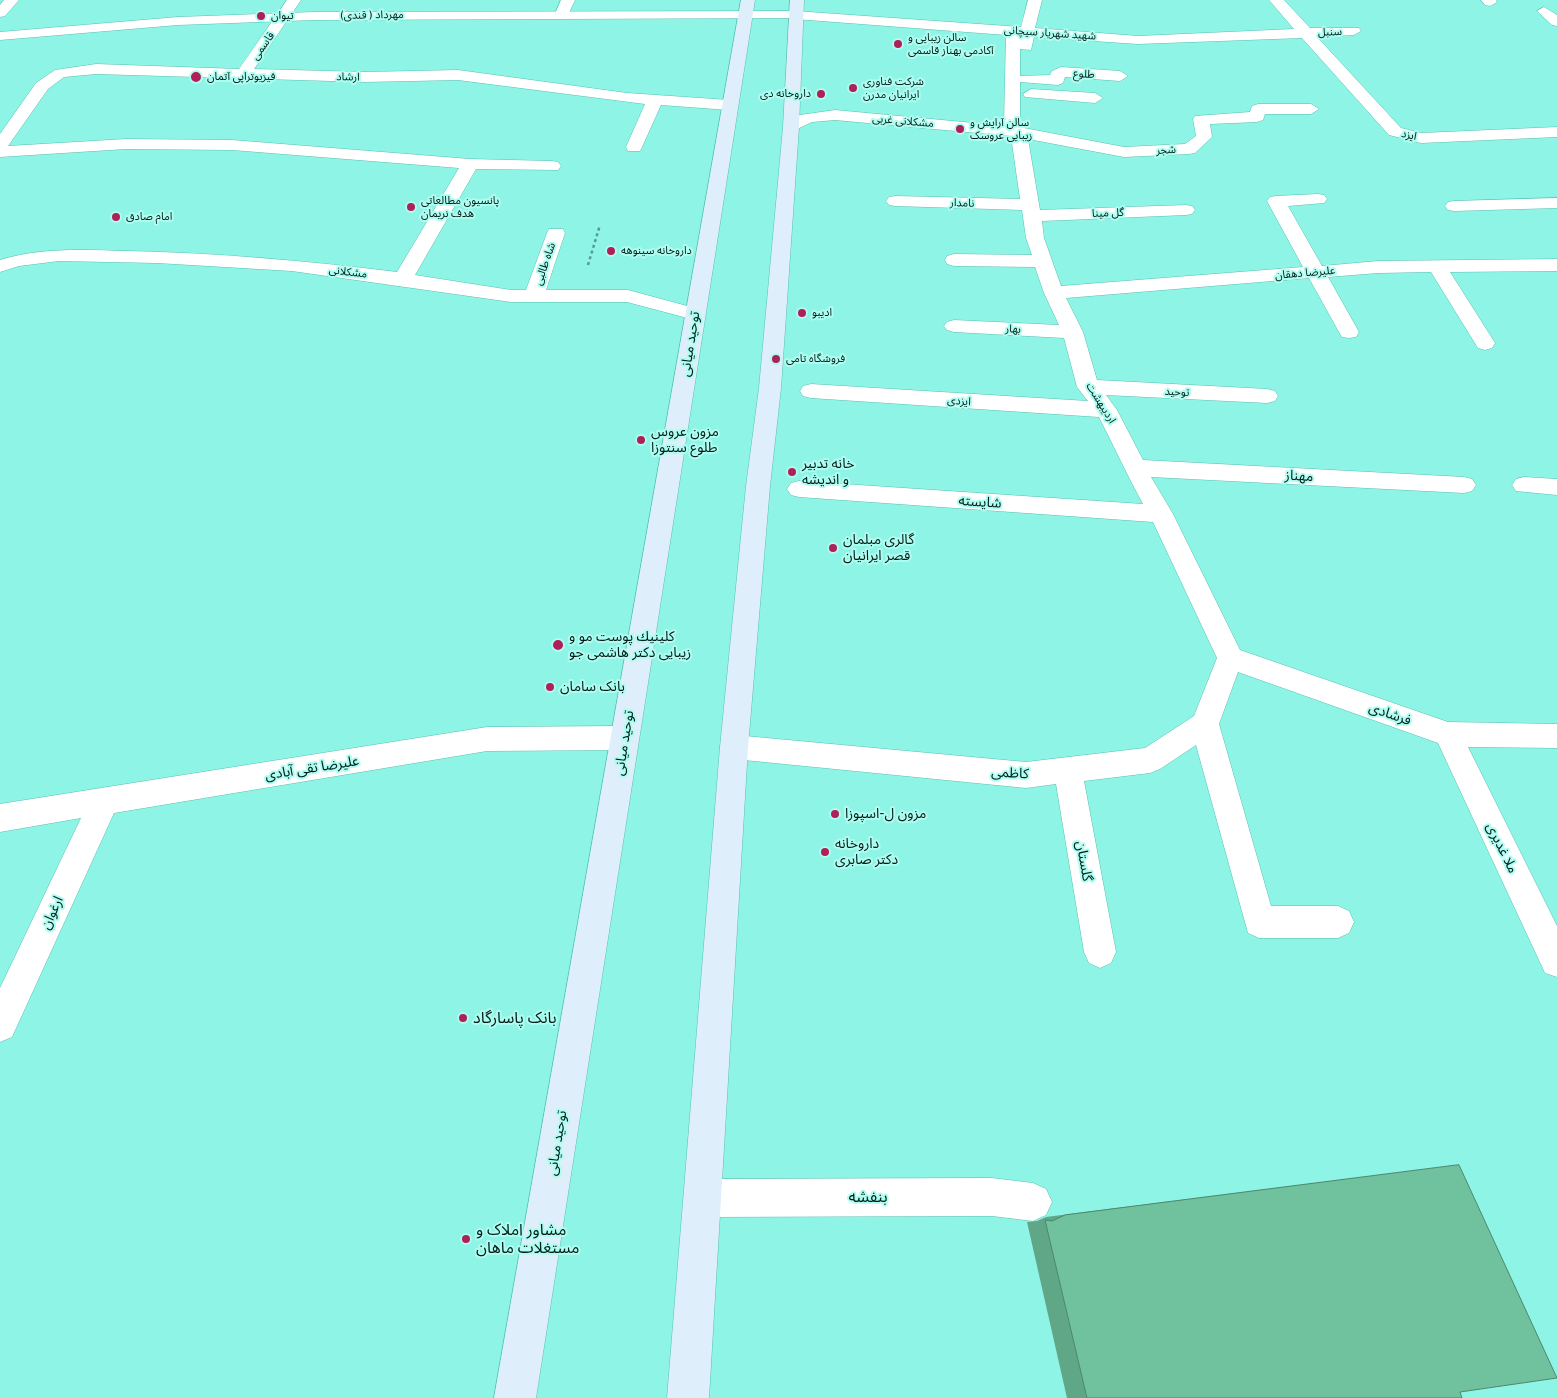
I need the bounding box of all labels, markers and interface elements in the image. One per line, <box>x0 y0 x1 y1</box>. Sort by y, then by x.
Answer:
street label: مهرداد ( قندی) <box>340 8 404 22</box>
place label: تیوان <box>271 9 294 23</box>
marker: تیوان <box>255 10 267 22</box>
street label: شهید شهریار سیچانی <box>1004 23 1096 43</box>
street label: سنبل <box>1318 25 1342 39</box>
street label: قاسمی <box>249 29 277 63</box>
place label: سالن زیبایی و آکادمی بهناز قاسمی <box>908 31 994 57</box>
marker: سالن زیبایی و آکادمی بهناز قاسمی <box>892 38 904 50</box>
street label: طلوع <box>1073 67 1095 81</box>
marker: فیزیوتراپی آتمان <box>189 70 203 84</box>
place label: فیزیوتراپی آتمان <box>207 70 276 84</box>
street label: ارشاد <box>336 70 360 84</box>
place label: شرکت فناوری ایرانیان مدرن <box>863 75 924 101</box>
marker: شرکت فناوری ایرانیان مدرن <box>847 82 859 94</box>
place label: داروخانه دی <box>760 87 811 101</box>
marker: داروخانه دی <box>815 88 827 100</box>
street label: مشکلانی غربی <box>872 112 934 130</box>
place label: سالن آرایش و زیبایی عروسک <box>970 116 1032 142</box>
marker: سالن آرایش و زیبایی عروسک <box>954 123 966 135</box>
street label: ایزد <box>1400 127 1418 143</box>
street label: شجر <box>1156 143 1176 157</box>
place label: پانسیون مطالعاتی هدف نریمان <box>421 194 499 220</box>
street label: نامدار <box>950 196 974 210</box>
marker: پانسیون مطالعاتی هدف نریمان <box>405 201 417 213</box>
street label: گل مینا <box>1092 206 1124 220</box>
place label: امام صادق <box>126 210 172 224</box>
marker: امام صادق <box>110 211 122 223</box>
street label: شاه طالبی <box>532 241 558 287</box>
place label: داروخانه سینوهه <box>621 244 692 258</box>
marker: داروخانه سینوهه <box>605 245 617 257</box>
street label: مشکلانی <box>328 263 368 281</box>
street label: علیرضا دهقان <box>1274 264 1336 282</box>
place label: ادیبو <box>812 306 832 320</box>
marker: ادیبو <box>796 307 808 319</box>
street label: توحید میانی <box>677 310 703 378</box>
street label: بهار <box>1005 322 1021 336</box>
place label: فروشگاه تامی <box>786 352 845 366</box>
marker: فروشگاه تامی <box>770 353 782 365</box>
street label: اردیبهشت <box>1083 380 1119 426</box>
street label: توحید <box>1164 385 1190 399</box>
street label: ایزدی <box>947 394 971 408</box>
place label: مزون عروس طلوع سنتوزا <box>651 424 719 457</box>
marker: مزون عروس طلوع سنتوزا <box>635 434 647 446</box>
place label: خانه تدبیر و اندیشه <box>802 456 854 488</box>
marker: خانه تدبیر و اندیشه <box>786 466 798 478</box>
street label: مهناز <box>1284 467 1314 485</box>
street label: شایسته <box>958 492 1002 512</box>
place label: گالری مبلمان قصر ایرانیان <box>843 532 914 564</box>
marker: گالری مبلمان قصر ایرانیان <box>827 542 839 554</box>
place label: كلينيك پوست مو و زيبايى دکتر هاشمی جو <box>569 629 691 662</box>
marker: كلينيك پوست مو و زيبايى دکتر هاشمی جو <box>551 638 565 652</box>
place label: بانک سامان <box>560 679 625 695</box>
marker: بانک سامان <box>544 681 556 693</box>
street label: فرشادی <box>1367 699 1413 729</box>
street label: توحید میانی <box>611 709 637 777</box>
street label: علیرضا تقی آبادی <box>264 752 360 784</box>
street label: کاظمی <box>991 764 1029 782</box>
place label: مزون ل-اسپوزا <box>845 806 926 822</box>
marker: مزون ل-اسپوزا <box>829 808 841 820</box>
street label: ملا غدیری <box>1483 820 1521 876</box>
place label: داروخانه دکتر صابری <box>835 836 898 869</box>
street label: گلستان <box>1072 839 1096 883</box>
marker: داروخانه دکتر صابری <box>819 846 831 858</box>
street label: ارغوان <box>37 894 67 932</box>
place label: بانک پاسارگاد <box>473 1008 557 1028</box>
marker: بانک پاسارگاد <box>457 1012 469 1024</box>
street label: توحید میانی <box>544 1109 570 1177</box>
street label: بنفشه <box>848 1187 888 1207</box>
place label: مشاور املاک و مستغلات ماهان <box>476 1220 580 1258</box>
marker: مشاور املاک و مستغلات ماهان <box>460 1233 472 1245</box>

